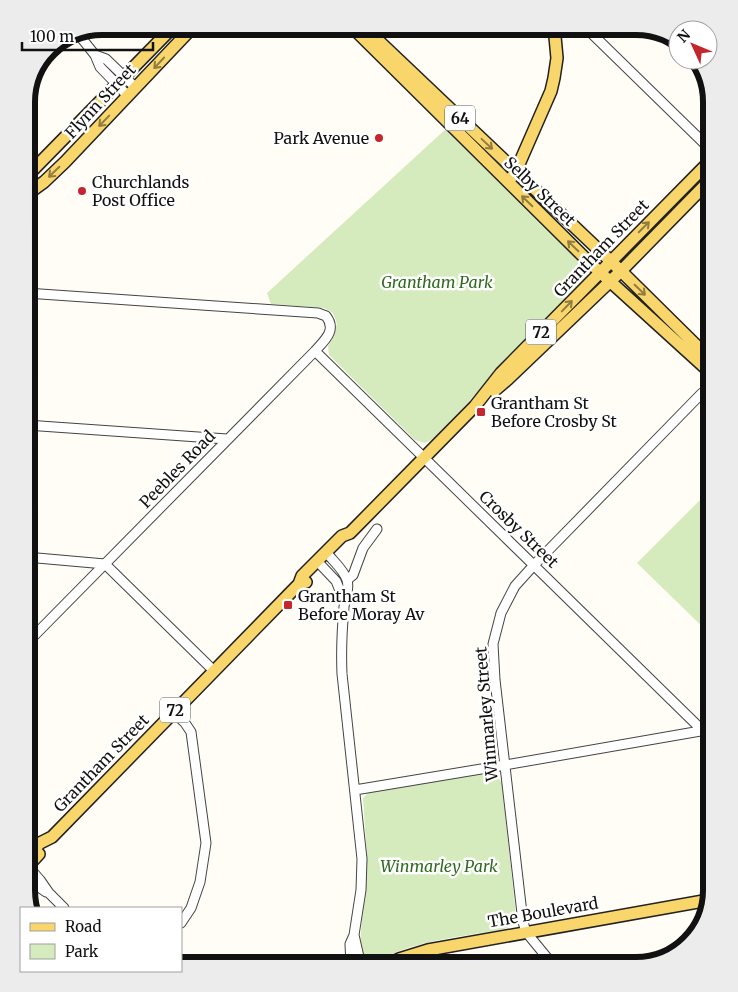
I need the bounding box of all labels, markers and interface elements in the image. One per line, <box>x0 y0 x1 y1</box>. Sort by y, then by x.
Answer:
scale bar <box>22 20 154 52</box>
north arrow <box>668 20 718 70</box>
text: N <box>673 26 694 46</box>
text: 100 m <box>30 27 74 46</box>
one-way arrow <box>153 57 165 69</box>
street label: Flynn Street <box>60 59 140 142</box>
road number: 64 <box>445 106 475 130</box>
one-way arrow <box>98 115 110 127</box>
place label: Park Avenue <box>274 128 369 148</box>
marker: Park Avenue <box>373 132 385 144</box>
one-way arrow <box>481 138 494 150</box>
street label: Selby Street <box>500 152 580 230</box>
one-way arrow <box>48 166 61 178</box>
place label: Churchlands Post Office <box>92 172 190 210</box>
marker: Churchlands Post Office <box>76 185 88 197</box>
street label: Grantham Street <box>549 194 653 301</box>
one-way arrow <box>521 195 533 207</box>
one-way arrow <box>638 221 651 233</box>
one-way arrow <box>567 240 579 252</box>
park label: Grantham Park <box>381 272 493 292</box>
one-way arrow <box>634 284 646 296</box>
one-way arrow <box>561 299 573 312</box>
road number: 72 <box>526 320 556 344</box>
place label: Grantham St Before Crosby St <box>491 393 618 431</box>
marker: Grantham St Before Crosby St <box>475 406 487 418</box>
street label: Peebles Road <box>135 426 219 512</box>
street label: Crosby Street <box>475 486 563 572</box>
place label: Grantham St Before Moray Av <box>298 586 425 624</box>
marker: Grantham St Before Moray Av <box>282 599 294 611</box>
street label: Winmarley Street <box>470 645 502 783</box>
road number: 72 <box>160 698 190 722</box>
street label: Grantham Street <box>49 709 153 816</box>
park label: Winmarley Park <box>380 856 498 876</box>
street label: The Boulevard <box>486 892 600 932</box>
legend <box>20 907 182 972</box>
text: Road <box>65 917 101 936</box>
text: Park <box>65 942 99 961</box>

